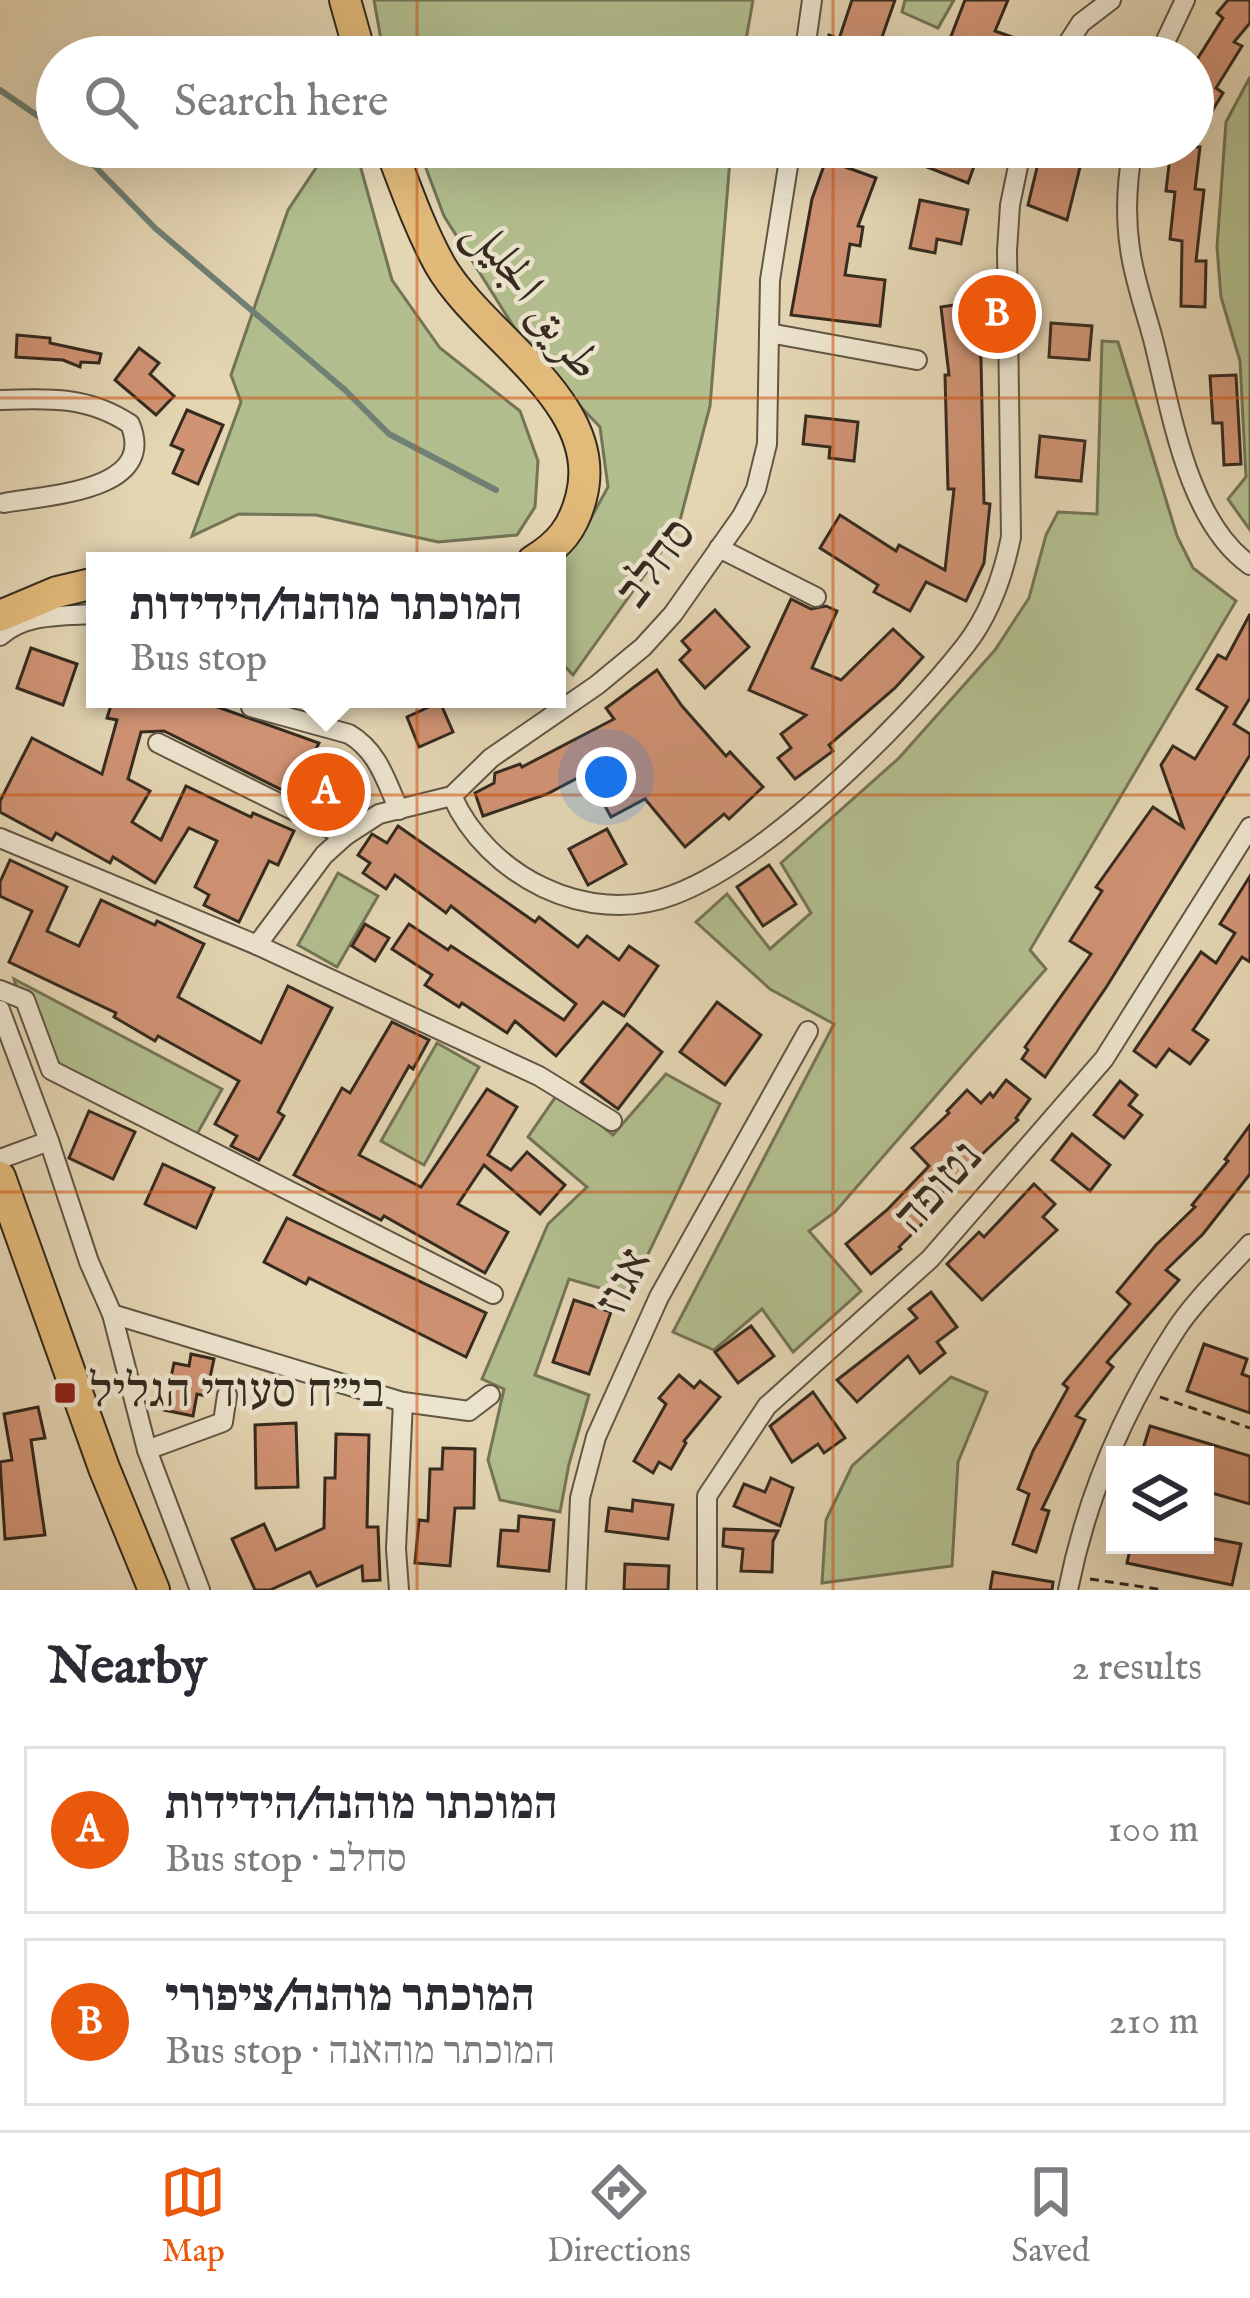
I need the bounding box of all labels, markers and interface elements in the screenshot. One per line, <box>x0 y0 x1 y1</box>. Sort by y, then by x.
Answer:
search box <box>36 36 1214 168</box>
icon: search <box>78 69 144 135</box>
text: Search here <box>174 74 388 131</box>
street label: طريق الجليل <box>451 205 614 394</box>
pin: B <box>958 269 1036 359</box>
street label: סחלב <box>604 507 710 621</box>
popup <box>86 552 566 708</box>
text: המוכתר מוהנה/הידידות <box>130 578 522 635</box>
text: Bus stop <box>130 635 267 684</box>
pin: A <box>287 747 365 837</box>
your location <box>576 747 636 807</box>
street label: נטופה <box>882 1129 996 1247</box>
street label: אגוז <box>583 1238 667 1326</box>
place label: בי״ח סעודי הגליל <box>89 1363 384 1423</box>
marker: בי״ח סעודי הגליל <box>52 1380 78 1406</box>
map controls <box>1106 1446 1214 1554</box>
button: layers <box>1106 1446 1214 1554</box>
text: Nearby <box>48 1636 207 1701</box>
text: 2 results <box>1071 1644 1202 1693</box>
text: המוכתר מוהנה/הידידות <box>165 1777 558 1834</box>
text: A <box>77 1806 103 1855</box>
text: 100 m <box>1108 1806 1199 1855</box>
text: Bus stop · סחלב <box>165 1836 407 1885</box>
text: המוכתר מוהנה/ציפורי <box>165 1969 534 2026</box>
text: B <box>77 1998 103 2047</box>
text: 210 m <box>1109 1998 1199 2047</box>
text: Bus stop · המוכתר מוהאנה <box>165 2028 555 2077</box>
tab: Map <box>160 2159 226 2273</box>
tab: Directions <box>547 2159 691 2273</box>
tab: Saved <box>1012 2159 1090 2273</box>

